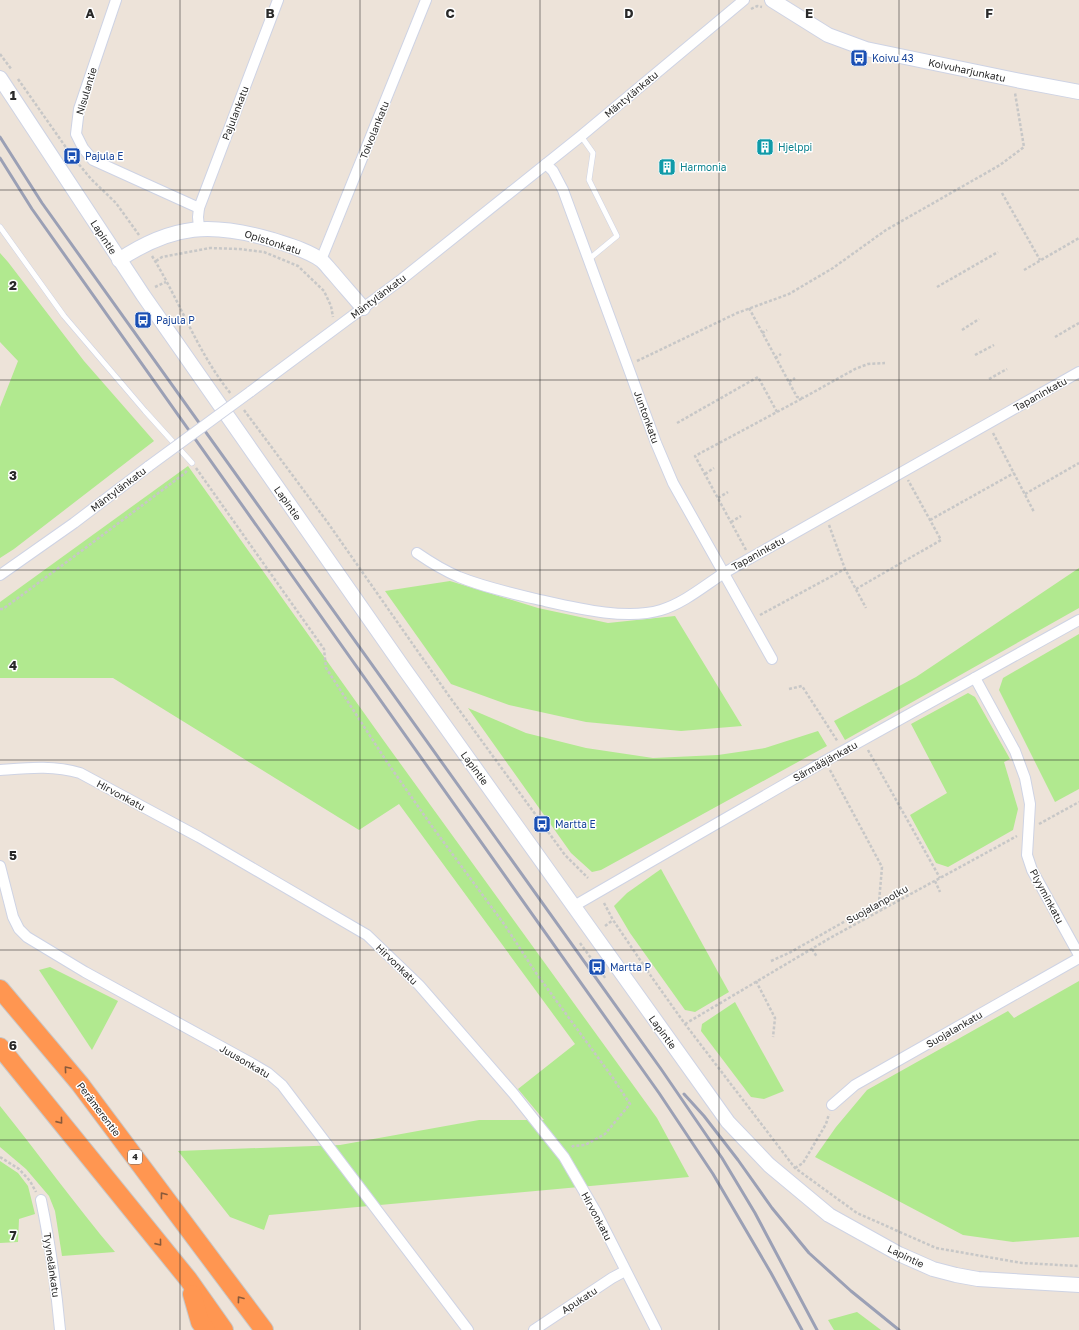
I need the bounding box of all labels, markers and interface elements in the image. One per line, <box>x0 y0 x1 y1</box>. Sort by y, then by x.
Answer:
text: A <box>85 5 95 21</box>
text: B <box>265 5 275 21</box>
text: C <box>445 5 455 21</box>
text: D <box>624 5 634 21</box>
text: E <box>805 5 813 21</box>
text: F <box>985 5 993 21</box>
bus stop icon: Koivu 43 <box>849 48 869 68</box>
place label: Koivu 43 <box>872 52 914 64</box>
street label: Koivuharjunkatu <box>927 56 1007 84</box>
street label: Nisulantie <box>73 66 99 116</box>
street label: Mäntylänkatu <box>602 68 660 120</box>
street label: Pajulankatu <box>219 84 251 142</box>
text: 1 <box>10 87 17 103</box>
street label: Toivolankatu <box>357 99 391 161</box>
building icon: Hjelppi <box>755 137 775 157</box>
place label: Hjelppi <box>778 141 812 153</box>
bus stop icon: Pajula E <box>62 146 82 166</box>
place label: Pajula E <box>85 150 123 162</box>
building icon: Harmonia <box>657 157 677 177</box>
place label: Harmonia <box>680 161 726 173</box>
street label: Lapintie <box>88 217 120 257</box>
street label: Opistonkatu <box>243 227 303 257</box>
street label: Mäntylänkatu <box>348 271 408 321</box>
text: 2 <box>9 277 17 293</box>
bus stop icon: Pajula P <box>133 310 153 330</box>
place label: Pajula P <box>156 314 195 326</box>
street label: Tapaninkatu <box>1011 374 1069 414</box>
street label: Juntonkatu <box>632 389 662 445</box>
street label: Mäntylänkatu <box>88 464 148 514</box>
text: 3 <box>9 467 17 483</box>
street label: Lapintie <box>272 484 304 522</box>
street label: Tapaninkatu <box>729 533 787 573</box>
text: 4 <box>9 657 17 673</box>
street label: Särmääjänkatu <box>791 738 859 784</box>
street label: Lapintie <box>459 749 491 787</box>
street label: Hirvonkatu <box>95 777 147 813</box>
bus stop icon: Martta E <box>532 814 552 834</box>
place label: Martta E <box>555 818 596 830</box>
text: 5 <box>9 847 17 863</box>
street label: Plyyminkatu <box>1028 867 1066 925</box>
street label: Suojalanpolku <box>844 882 910 926</box>
street label: Hirvonkatu <box>374 941 420 987</box>
bus stop icon: Martta P <box>587 957 607 977</box>
place label: Martta P <box>610 961 651 973</box>
street label: Suojalankatu <box>924 1008 984 1050</box>
street label: Lapintie <box>647 1013 679 1051</box>
text: 6 <box>9 1037 17 1053</box>
street label: Juusonkatu <box>218 1042 272 1080</box>
one-way arrow <box>65 1066 72 1073</box>
street label: Perämerentie <box>75 1080 123 1139</box>
one-way arrow <box>55 1116 62 1123</box>
road number: 4 <box>128 1150 142 1164</box>
street label: Hirvonkatu <box>579 1190 615 1242</box>
one-way arrow <box>160 1192 167 1199</box>
text: 7 <box>9 1227 17 1243</box>
street label: Tyynelänkatu <box>42 1232 62 1298</box>
one-way arrow <box>155 1239 162 1246</box>
street label: Lapintie <box>886 1242 926 1270</box>
street label: Apukatu <box>559 1284 599 1316</box>
one-way arrow <box>238 1296 245 1303</box>

